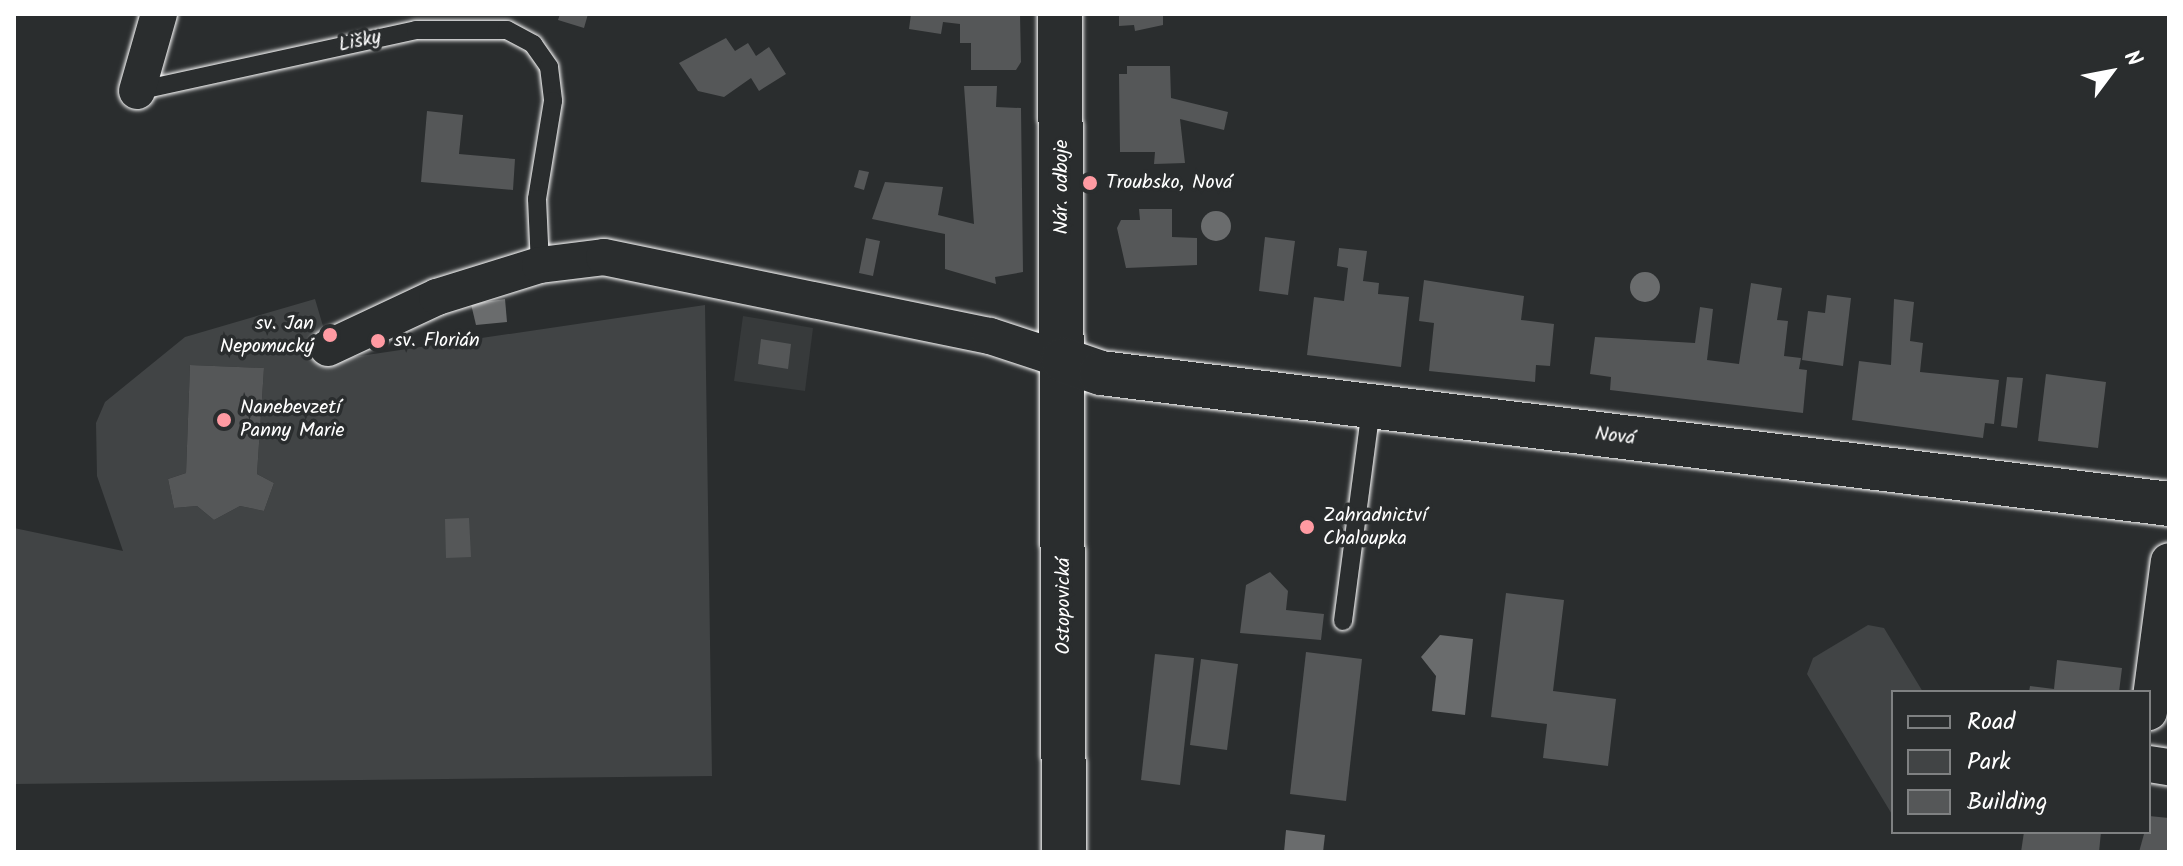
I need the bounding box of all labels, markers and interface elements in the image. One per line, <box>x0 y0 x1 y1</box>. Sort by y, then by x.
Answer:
street label: Lišky <box>336 26 384 58</box>
north arrow <box>2071 32 2151 112</box>
text: N <box>2113 44 2150 74</box>
street label: Nár. odboje <box>1050 139 1074 235</box>
place label: Troubsko, Nová <box>1106 171 1233 195</box>
marker: Troubsko, Nová <box>1081 174 1099 192</box>
place label: sv. Jan Nepomucký <box>220 312 314 359</box>
marker: sv. Jan Nepomucký <box>321 326 339 344</box>
place label: sv. Florián <box>394 329 480 353</box>
marker: sv. Florián <box>369 332 387 350</box>
place label: Nanebevzetí Panny Marie <box>240 396 344 443</box>
marker: Nanebevzetí Panny Marie <box>215 411 233 429</box>
street label: Nová <box>1593 423 1637 451</box>
place label: Zahradnictví Chaloupka <box>1323 504 1427 551</box>
marker: Zahradnictví Chaloupka <box>1298 518 1316 536</box>
street label: Ostopovická <box>1052 557 1076 655</box>
legend <box>1891 690 2151 834</box>
text: Road <box>1967 703 2015 742</box>
text: Park <box>1967 743 2011 782</box>
text: Building <box>1967 783 2047 822</box>

